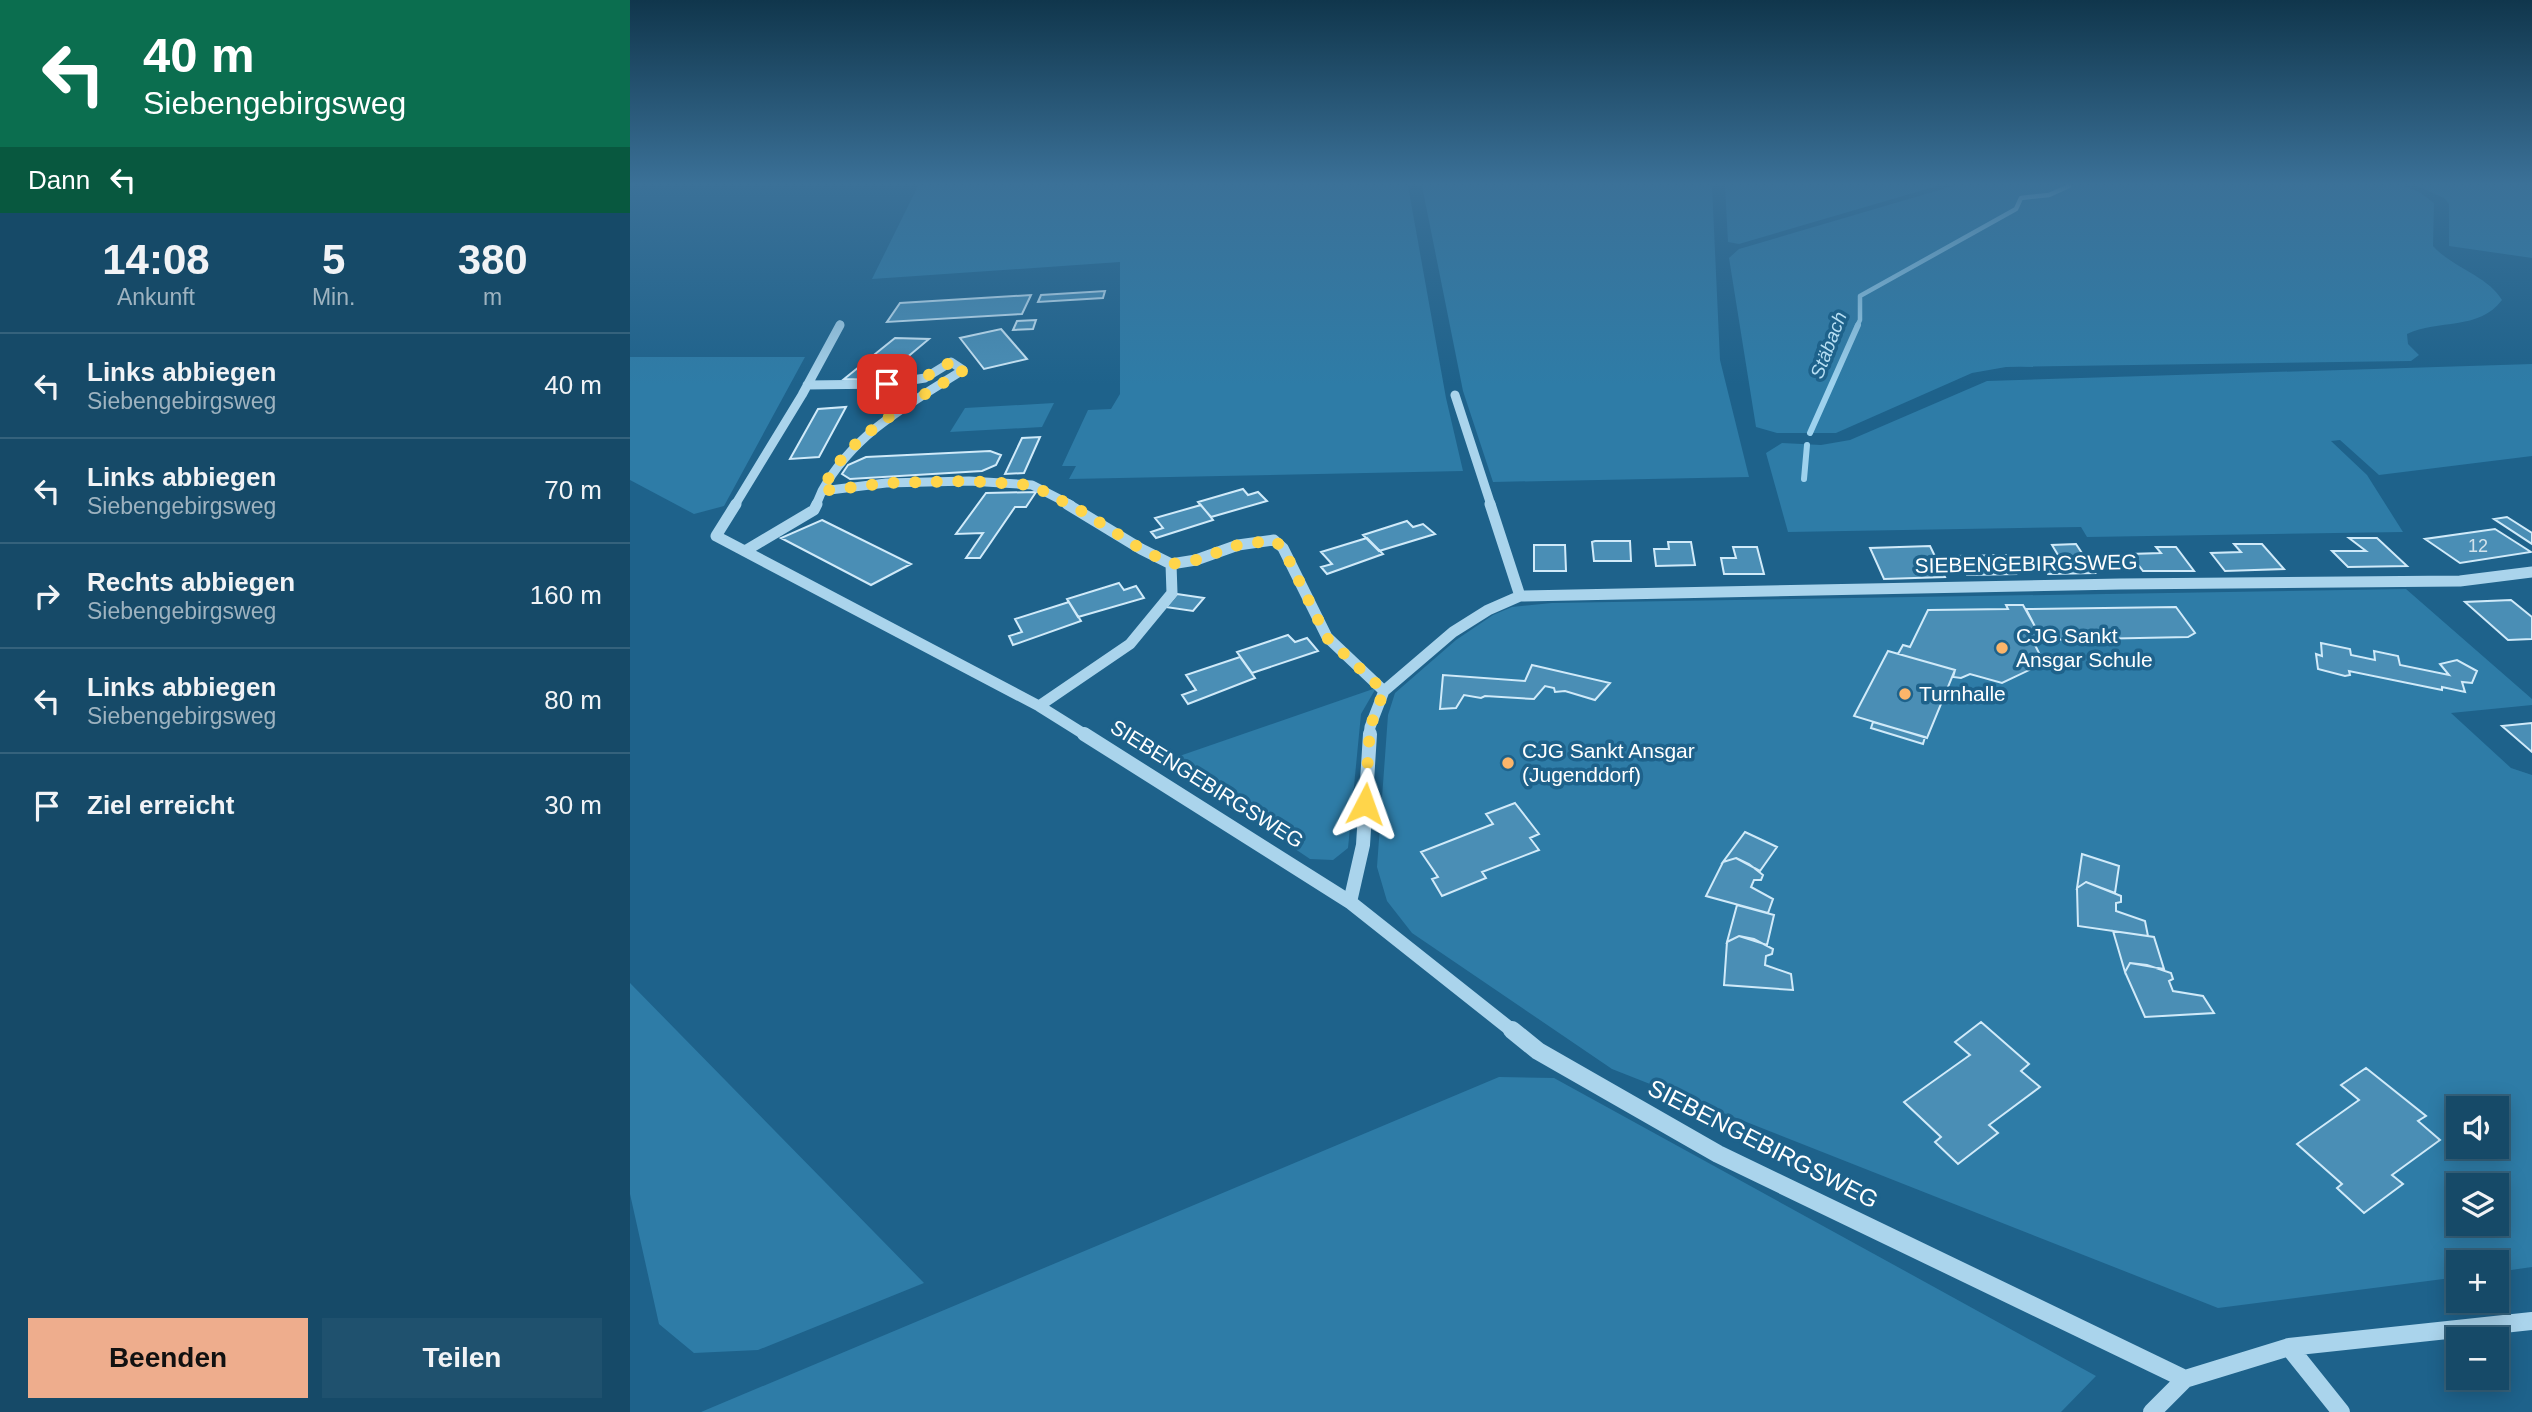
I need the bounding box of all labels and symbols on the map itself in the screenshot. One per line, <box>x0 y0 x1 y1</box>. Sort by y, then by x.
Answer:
water label: Stäbach <box>1806 309 1851 381</box>
pin <box>857 354 917 414</box>
house number: 12 <box>2468 536 2488 556</box>
street label: SIEBENGEBIRGSWEG <box>1914 550 2138 577</box>
place label: CJG Sankt Ansgar Schule <box>2016 624 2153 671</box>
marker: CJG Sankt Ansgar Schule <box>1994 640 2010 656</box>
place label: Turnhalle <box>1919 682 2006 705</box>
marker: Turnhalle <box>1897 686 1913 702</box>
street label: SIEBENGEBIRGSWEG <box>1107 715 1308 852</box>
place label: CJG Sankt Ansgar (Jugenddorf) <box>1522 739 1695 786</box>
marker: CJG Sankt Ansgar (Jugenddorf) <box>1500 755 1516 771</box>
position arrow <box>1328 767 1402 841</box>
street label: SIEBENGEBIRGSWEG <box>1644 1074 1883 1213</box>

